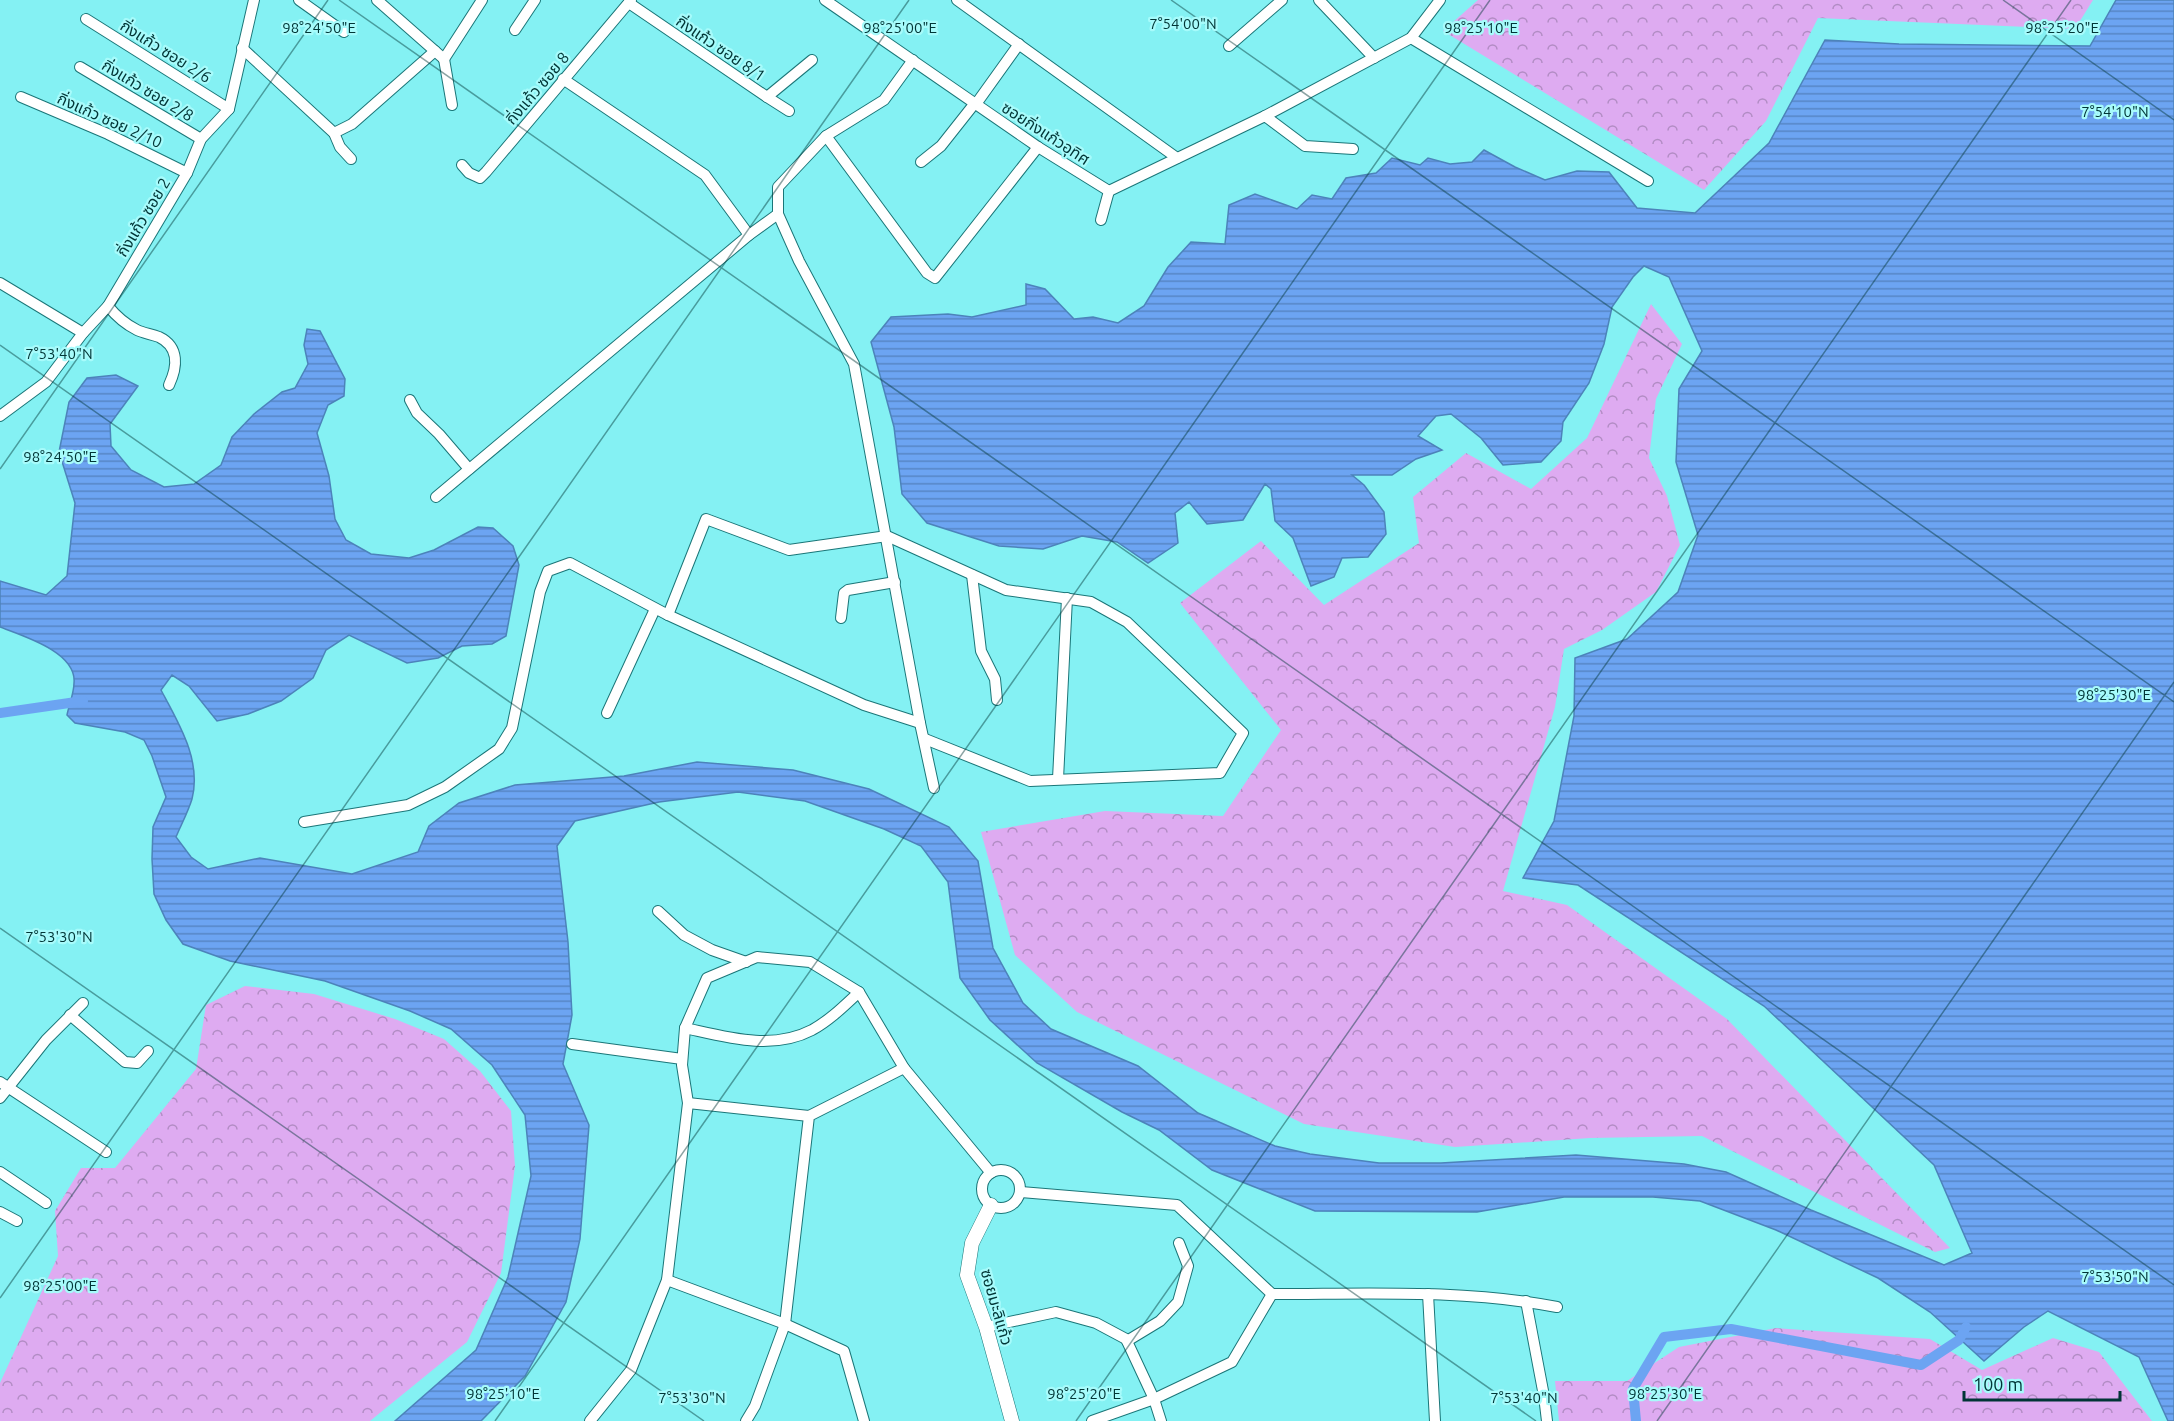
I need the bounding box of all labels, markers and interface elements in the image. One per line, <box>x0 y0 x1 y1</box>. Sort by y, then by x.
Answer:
street label: กิ่งแก้ว ซอย 8/1 <box>673 11 770 84</box>
street label: กิ่งแก้ว ซอย 2/6 <box>117 15 215 86</box>
text: 7°54'00"N <box>1149 15 1217 32</box>
text: 98°24'50"E <box>282 19 356 36</box>
text: 98°25'00"E <box>863 19 937 36</box>
text: 98°25'10"E <box>1444 19 1518 36</box>
text: 98°25'20"E <box>2025 19 2099 36</box>
street label: กิ่งแก้ว ซอย 8 <box>501 48 572 128</box>
street label: กิ่งแก้ว ซอย 2/8 <box>99 55 198 124</box>
street label: กิ่งแก้ว ซอย 2/10 <box>55 88 166 151</box>
street label: ซอยกิ่งแก้วอุทิศ <box>998 97 1094 169</box>
text: 7°54'10"N <box>2081 103 2149 120</box>
street label: กิ่งแก้ว ซอย 2 <box>112 174 174 260</box>
text: 7°53'40"N <box>25 345 93 362</box>
text: 98°24'50"E <box>23 448 97 465</box>
text: 98°25'30"E <box>2077 686 2151 703</box>
text: 7°53'30"N <box>25 928 93 945</box>
street label: ซอยมะลิแก้ว <box>978 1267 1016 1347</box>
text: 7°53'50"N <box>2081 1268 2149 1285</box>
text: 98°25'00"E <box>23 1277 97 1294</box>
scale bar <box>1964 1364 2120 1402</box>
text: 100 m <box>1973 1374 2023 1394</box>
text: 98°25'10"E <box>466 1385 540 1402</box>
text: 98°25'20"E <box>1047 1385 1121 1402</box>
text: 98°25'30"E <box>1628 1385 1702 1402</box>
text: 7°53'30"N <box>658 1389 726 1406</box>
text: 7°53'40"N <box>1490 1389 1558 1406</box>

